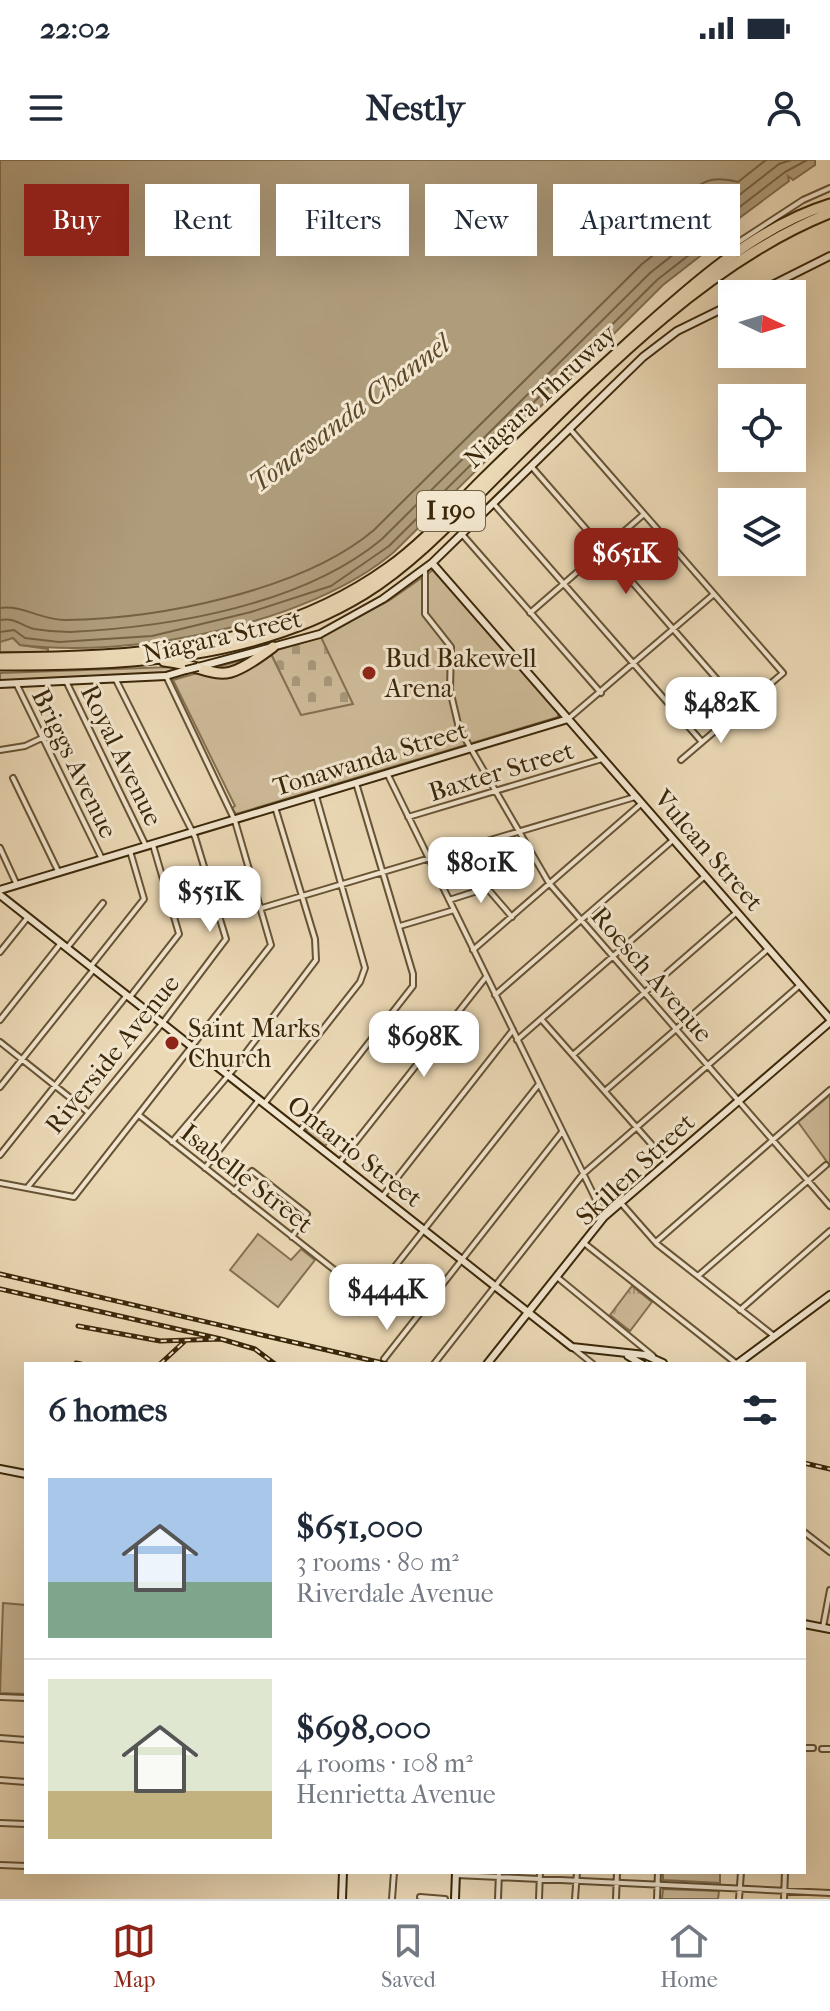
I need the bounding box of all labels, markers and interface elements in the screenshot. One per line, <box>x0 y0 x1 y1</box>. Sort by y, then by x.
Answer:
text: 22:02 <box>40 11 110 46</box>
icon: menu <box>24 86 68 130</box>
icon: person <box>762 86 806 130</box>
text: Nestly <box>366 87 465 129</box>
chip: Buy <box>24 184 129 256</box>
chip: Rent <box>145 184 260 256</box>
chip: Filters <box>276 184 409 256</box>
chip: New <box>425 184 537 256</box>
chip: Apartment <box>553 184 740 256</box>
north arrow <box>718 280 806 368</box>
map controls <box>718 280 806 576</box>
street label: Niagara Thruway <box>458 317 624 475</box>
water label: Tonawanda Channel <box>243 325 459 499</box>
button: locate <box>718 384 806 472</box>
button: layers <box>718 488 806 576</box>
road number: I 190 <box>417 491 485 531</box>
pin: $651K <box>570 528 682 596</box>
text: $651K <box>592 538 660 569</box>
street label: Niagara Street <box>140 603 305 670</box>
place label: Bud Bakewell Arena <box>384 643 537 704</box>
marker: Bud Bakewell Arena <box>360 664 378 682</box>
pin: $482K <box>665 677 777 745</box>
street label: Royal Avenue <box>74 680 169 831</box>
street label: Briggs Avenue <box>25 683 124 843</box>
text: $482K <box>684 687 759 718</box>
street label: Tonawanda Street <box>269 714 472 803</box>
street label: Baxter Street <box>425 735 578 808</box>
street label: Vulcan Street <box>647 782 770 918</box>
pin: $801K <box>425 837 537 905</box>
text: $801K <box>446 847 516 878</box>
pin: $551K <box>154 866 266 934</box>
text: $551K <box>178 876 242 907</box>
street label: Roesch Avenue <box>584 900 719 1049</box>
street label: Riverside Avenue <box>39 968 186 1140</box>
pin: $698K <box>368 1011 480 1079</box>
place label: Saint Marks Church <box>188 1013 320 1074</box>
text: $698K <box>387 1021 461 1052</box>
marker: Saint Marks Church <box>163 1034 181 1052</box>
street label: Ontario Street <box>281 1089 429 1214</box>
street label: Skillen Street <box>570 1106 702 1232</box>
street label: Isabelle Street <box>174 1117 320 1240</box>
pin: $444K <box>331 1264 443 1332</box>
text: $444K <box>347 1274 427 1305</box>
icon: filters <box>738 1388 782 1432</box>
text: 6 homes <box>48 1390 167 1430</box>
text: $651,000 <box>296 1507 423 1547</box>
icon: home <box>112 1510 208 1606</box>
text: 3 rooms · 80 m² <box>296 1547 459 1578</box>
text: Riverdale Avenue <box>296 1578 494 1609</box>
text: $698,000 <box>296 1708 431 1748</box>
icon: home <box>112 1711 208 1807</box>
text: 4 rooms · 108 m² <box>296 1748 473 1779</box>
text: Henrietta Avenue <box>296 1779 496 1810</box>
tab: Map <box>112 1919 156 1993</box>
tab: Saved <box>381 1919 436 1993</box>
tab: Home <box>660 1919 718 1993</box>

